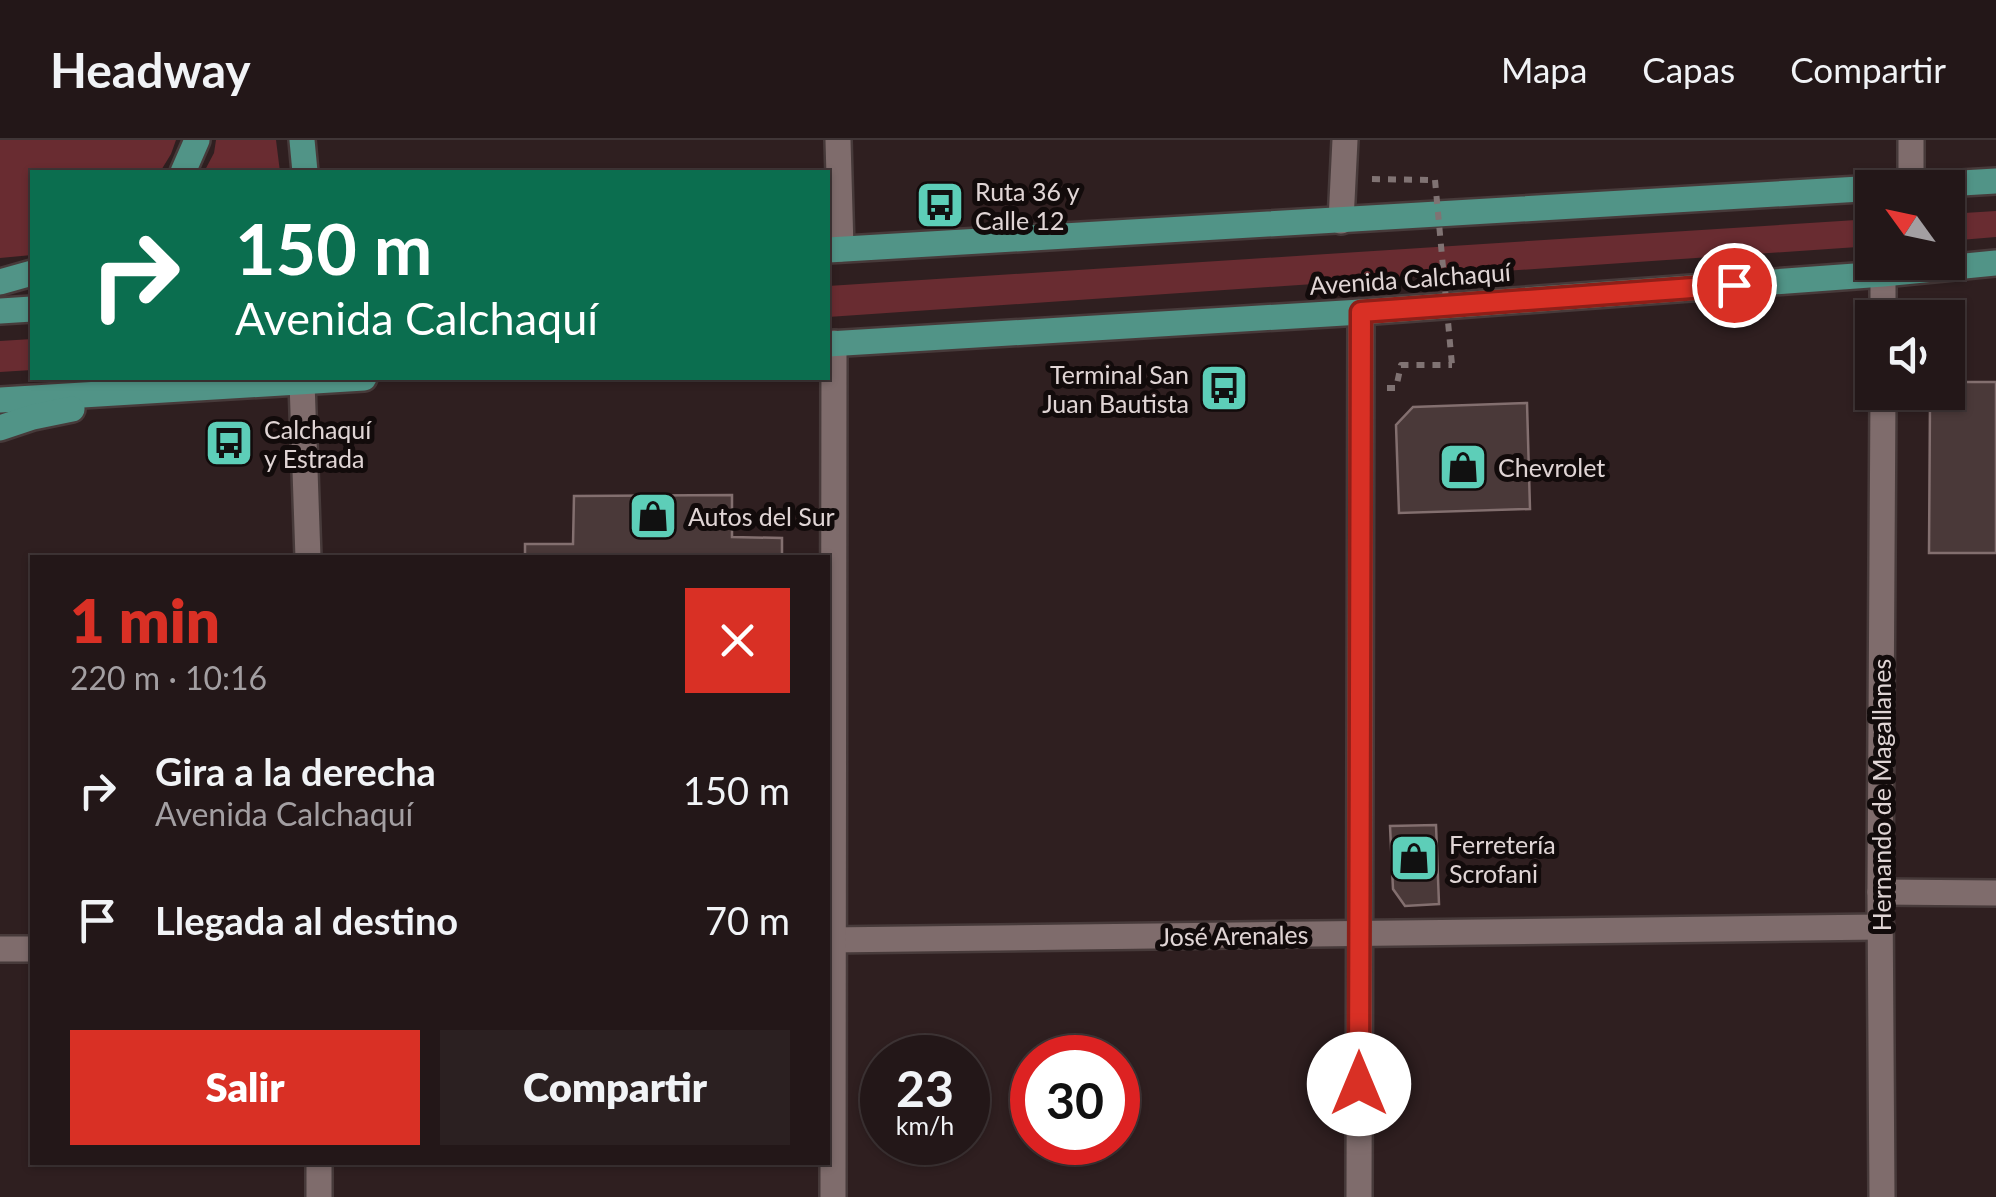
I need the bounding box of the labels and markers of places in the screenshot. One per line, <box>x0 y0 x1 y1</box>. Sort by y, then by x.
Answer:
place label: Ruta 36 y Calle 12 <box>975 176 1080 235</box>
bus stop icon: Ruta 36 y Calle 12 <box>914 179 966 231</box>
pin <box>1692 243 1777 328</box>
place label: Terminal San Juan Bautista <box>1042 359 1189 418</box>
bus stop icon: Terminal San Juan Bautista <box>1198 362 1250 414</box>
place label: Calchaquí y Estrada <box>264 414 372 473</box>
bus stop icon: Calchaquí y Estrada <box>203 417 255 469</box>
shop icon: Chevrolet <box>1437 441 1489 493</box>
place label: Chevrolet <box>1498 452 1605 482</box>
shop icon: Autos del Sur <box>627 490 679 542</box>
place label: Autos del Sur <box>688 501 835 531</box>
place label: Ferretería Scrofani <box>1449 829 1556 888</box>
shop icon: Ferretería Scrofani <box>1388 832 1440 884</box>

